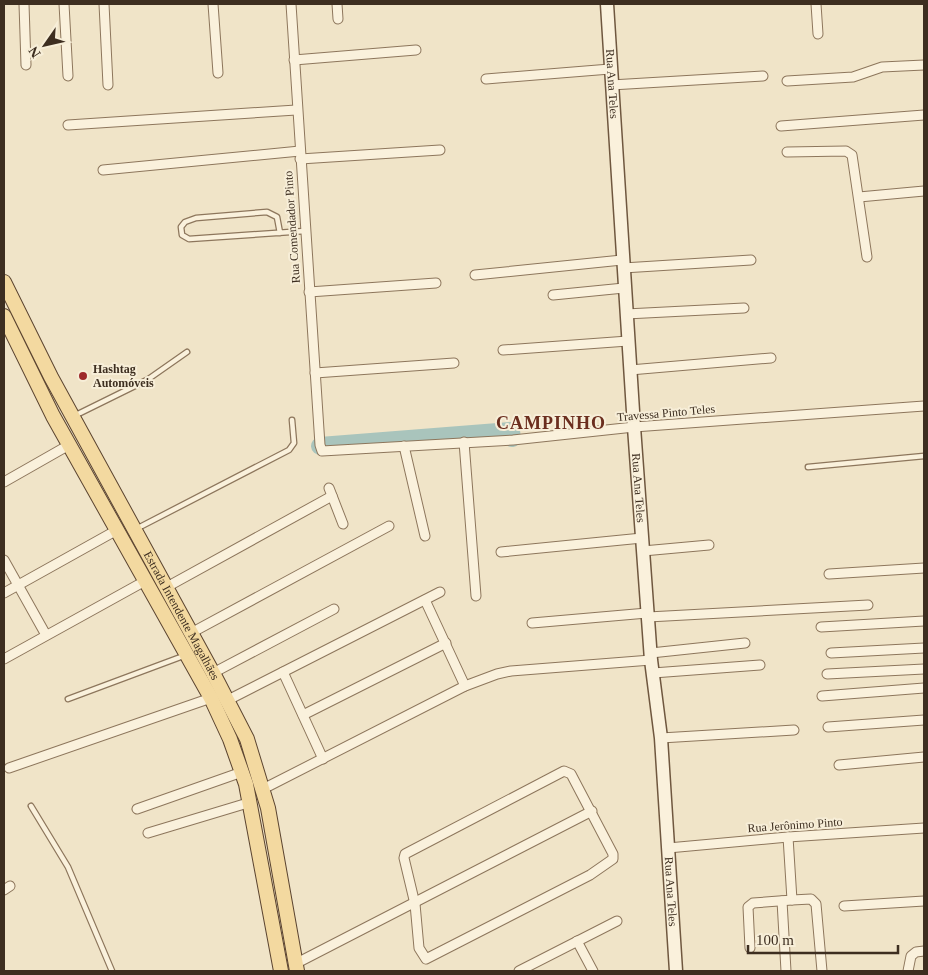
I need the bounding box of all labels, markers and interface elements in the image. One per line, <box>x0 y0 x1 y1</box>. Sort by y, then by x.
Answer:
north arrow <box>20 20 70 70</box>
text: N <box>26 44 44 60</box>
street label: Rua Ana Teles <box>603 49 621 119</box>
street label: Rua Comendador Pinto <box>281 170 303 284</box>
place label: Hashtag Automóveis <box>93 362 154 390</box>
marker: Hashtag Automóveis <box>77 370 89 382</box>
street label: Travessa Pinto Teles <box>616 402 716 424</box>
district label: CAMPINHO <box>496 413 606 433</box>
street label: Rua Ana Teles <box>629 453 648 524</box>
street label: Estrada Intendente Magalhães <box>141 549 223 683</box>
street label: Rua Jerônimo Pinto <box>747 815 843 835</box>
street label: Rua Ana Teles <box>662 856 680 927</box>
scale bar <box>748 922 898 954</box>
text: 100 m <box>756 932 794 948</box>

